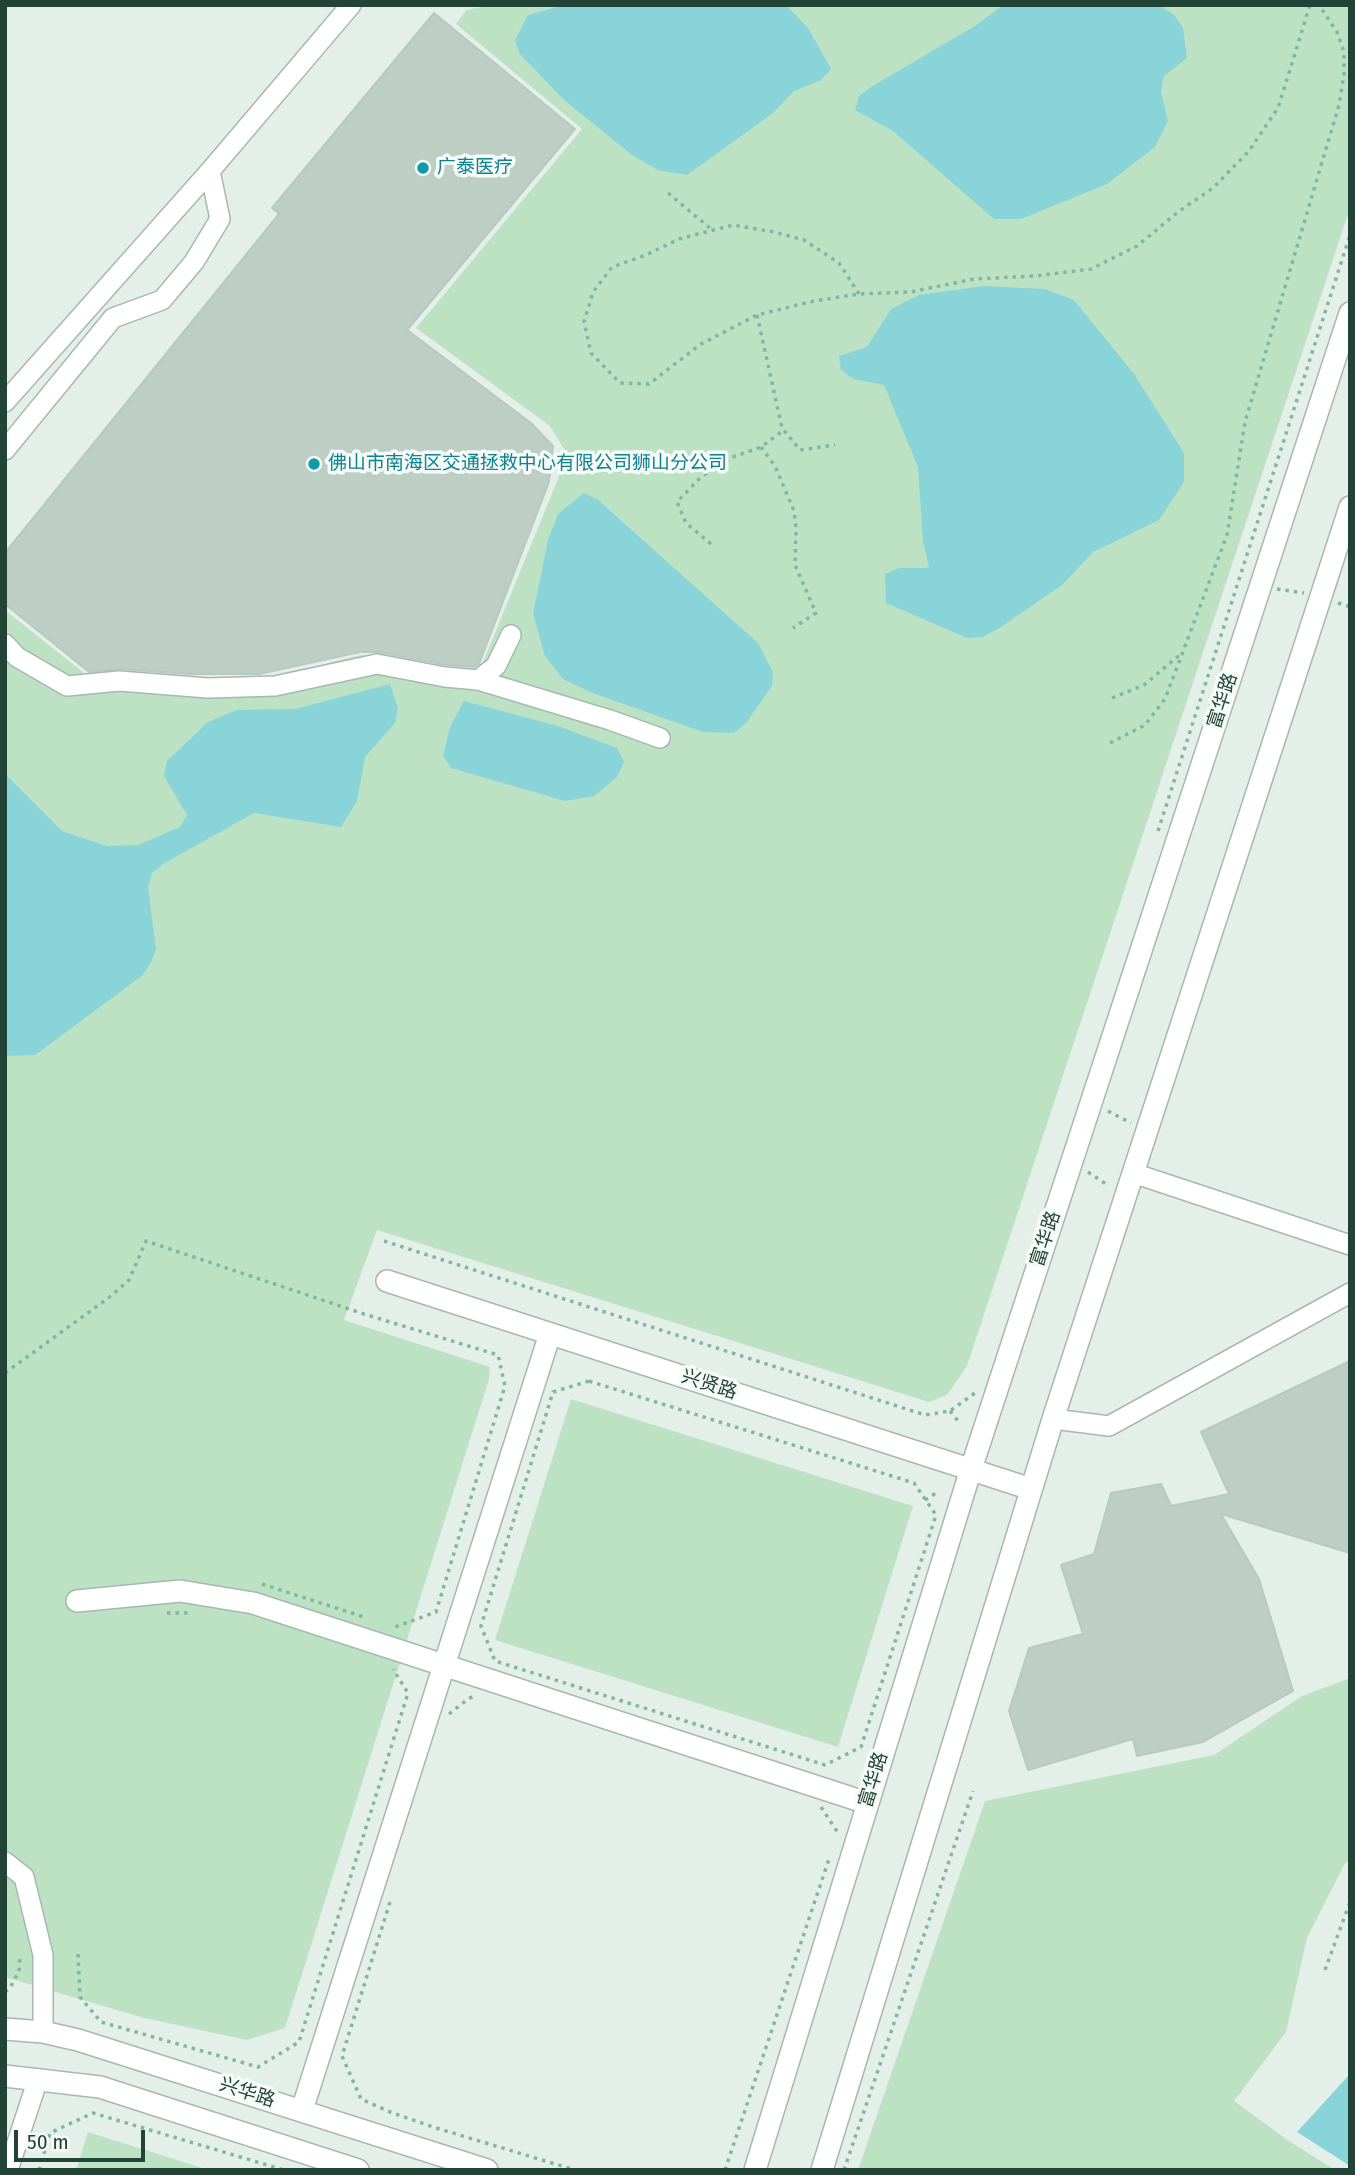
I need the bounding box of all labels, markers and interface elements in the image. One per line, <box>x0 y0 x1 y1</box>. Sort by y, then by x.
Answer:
place label: 广泰医疗 <box>437 157 513 179</box>
marker: 广泰医疗 <box>415 160 431 176</box>
place label: 佛山市南海区交通拯救中心有限公司狮山分公司 <box>328 453 727 475</box>
marker: 佛山市南海区交通拯救中心有限公司狮山分公司 <box>306 456 322 472</box>
street label: 富华路 <box>1203 670 1243 732</box>
street label: 富华路 <box>1026 1208 1066 1270</box>
street label: 兴贤路 <box>678 1365 740 1405</box>
street label: 富华路 <box>855 1749 893 1811</box>
street label: 兴华路 <box>216 2073 278 2113</box>
scale bar <box>18 2116 149 2160</box>
text: 50 m <box>27 2129 69 2155</box>

